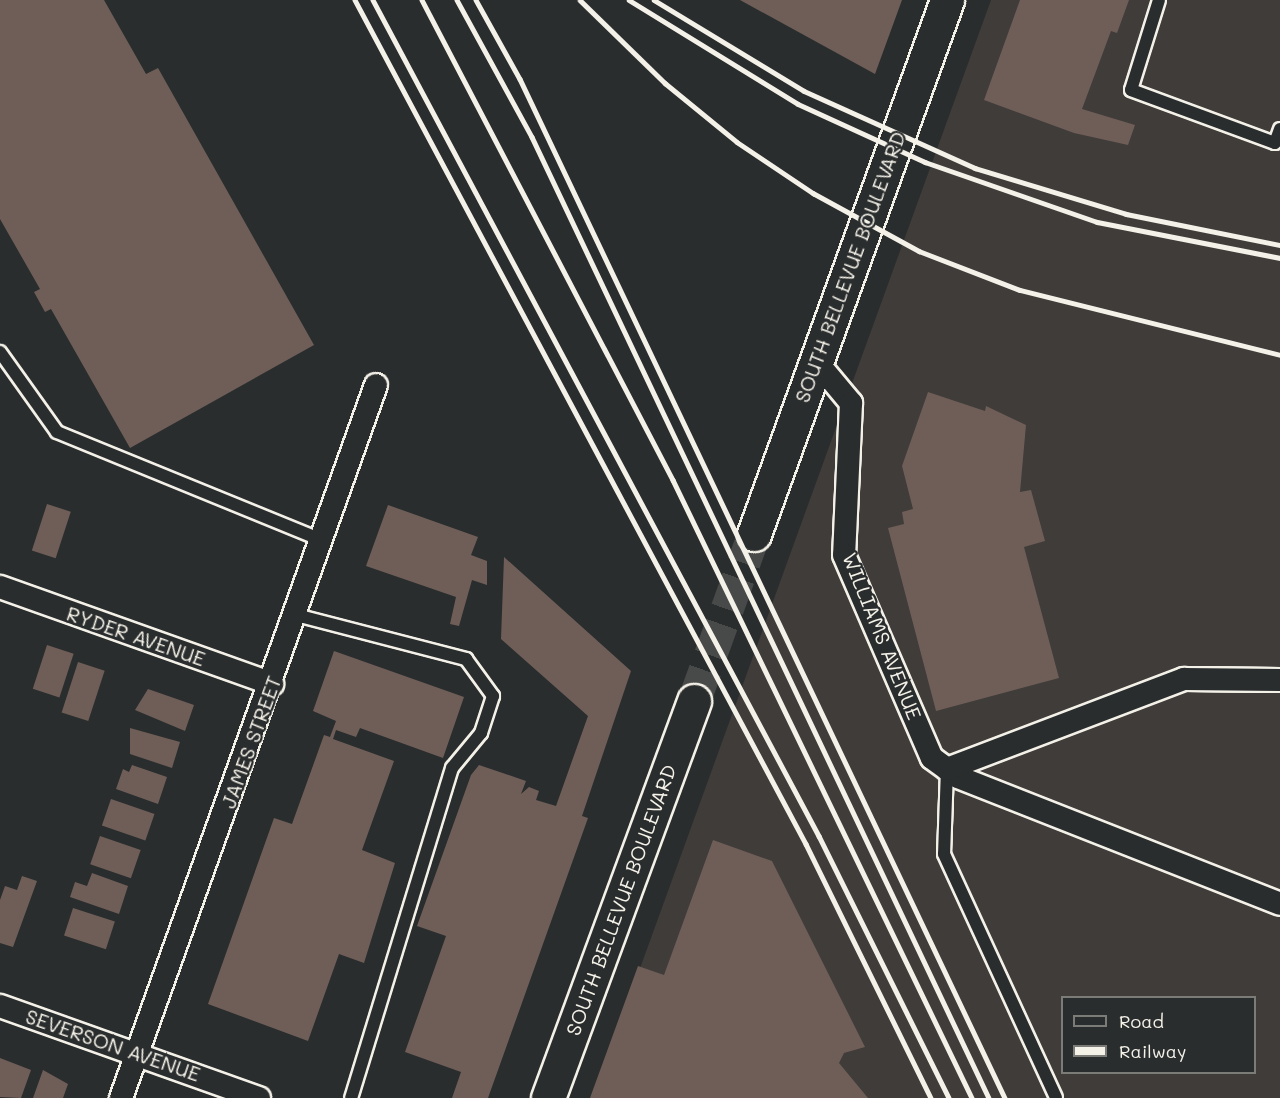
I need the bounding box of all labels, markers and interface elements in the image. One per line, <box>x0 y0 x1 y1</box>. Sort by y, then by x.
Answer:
street label: SOUTH BELLEVUE BOULEVARD <box>790 128 910 406</box>
street label: WILLIAMS AVENUE <box>837 549 927 723</box>
street label: RYDER AVENUE <box>64 601 208 671</box>
street label: JAMES STREET <box>216 673 286 811</box>
street label: SOUTH BELLEVUE BOULEVARD <box>561 761 681 1039</box>
legend <box>1061 996 1256 1074</box>
street label: SEVERSON AVENUE <box>23 1004 203 1086</box>
text: Road <box>1119 1009 1164 1033</box>
text: Railway <box>1119 1039 1186 1063</box>

